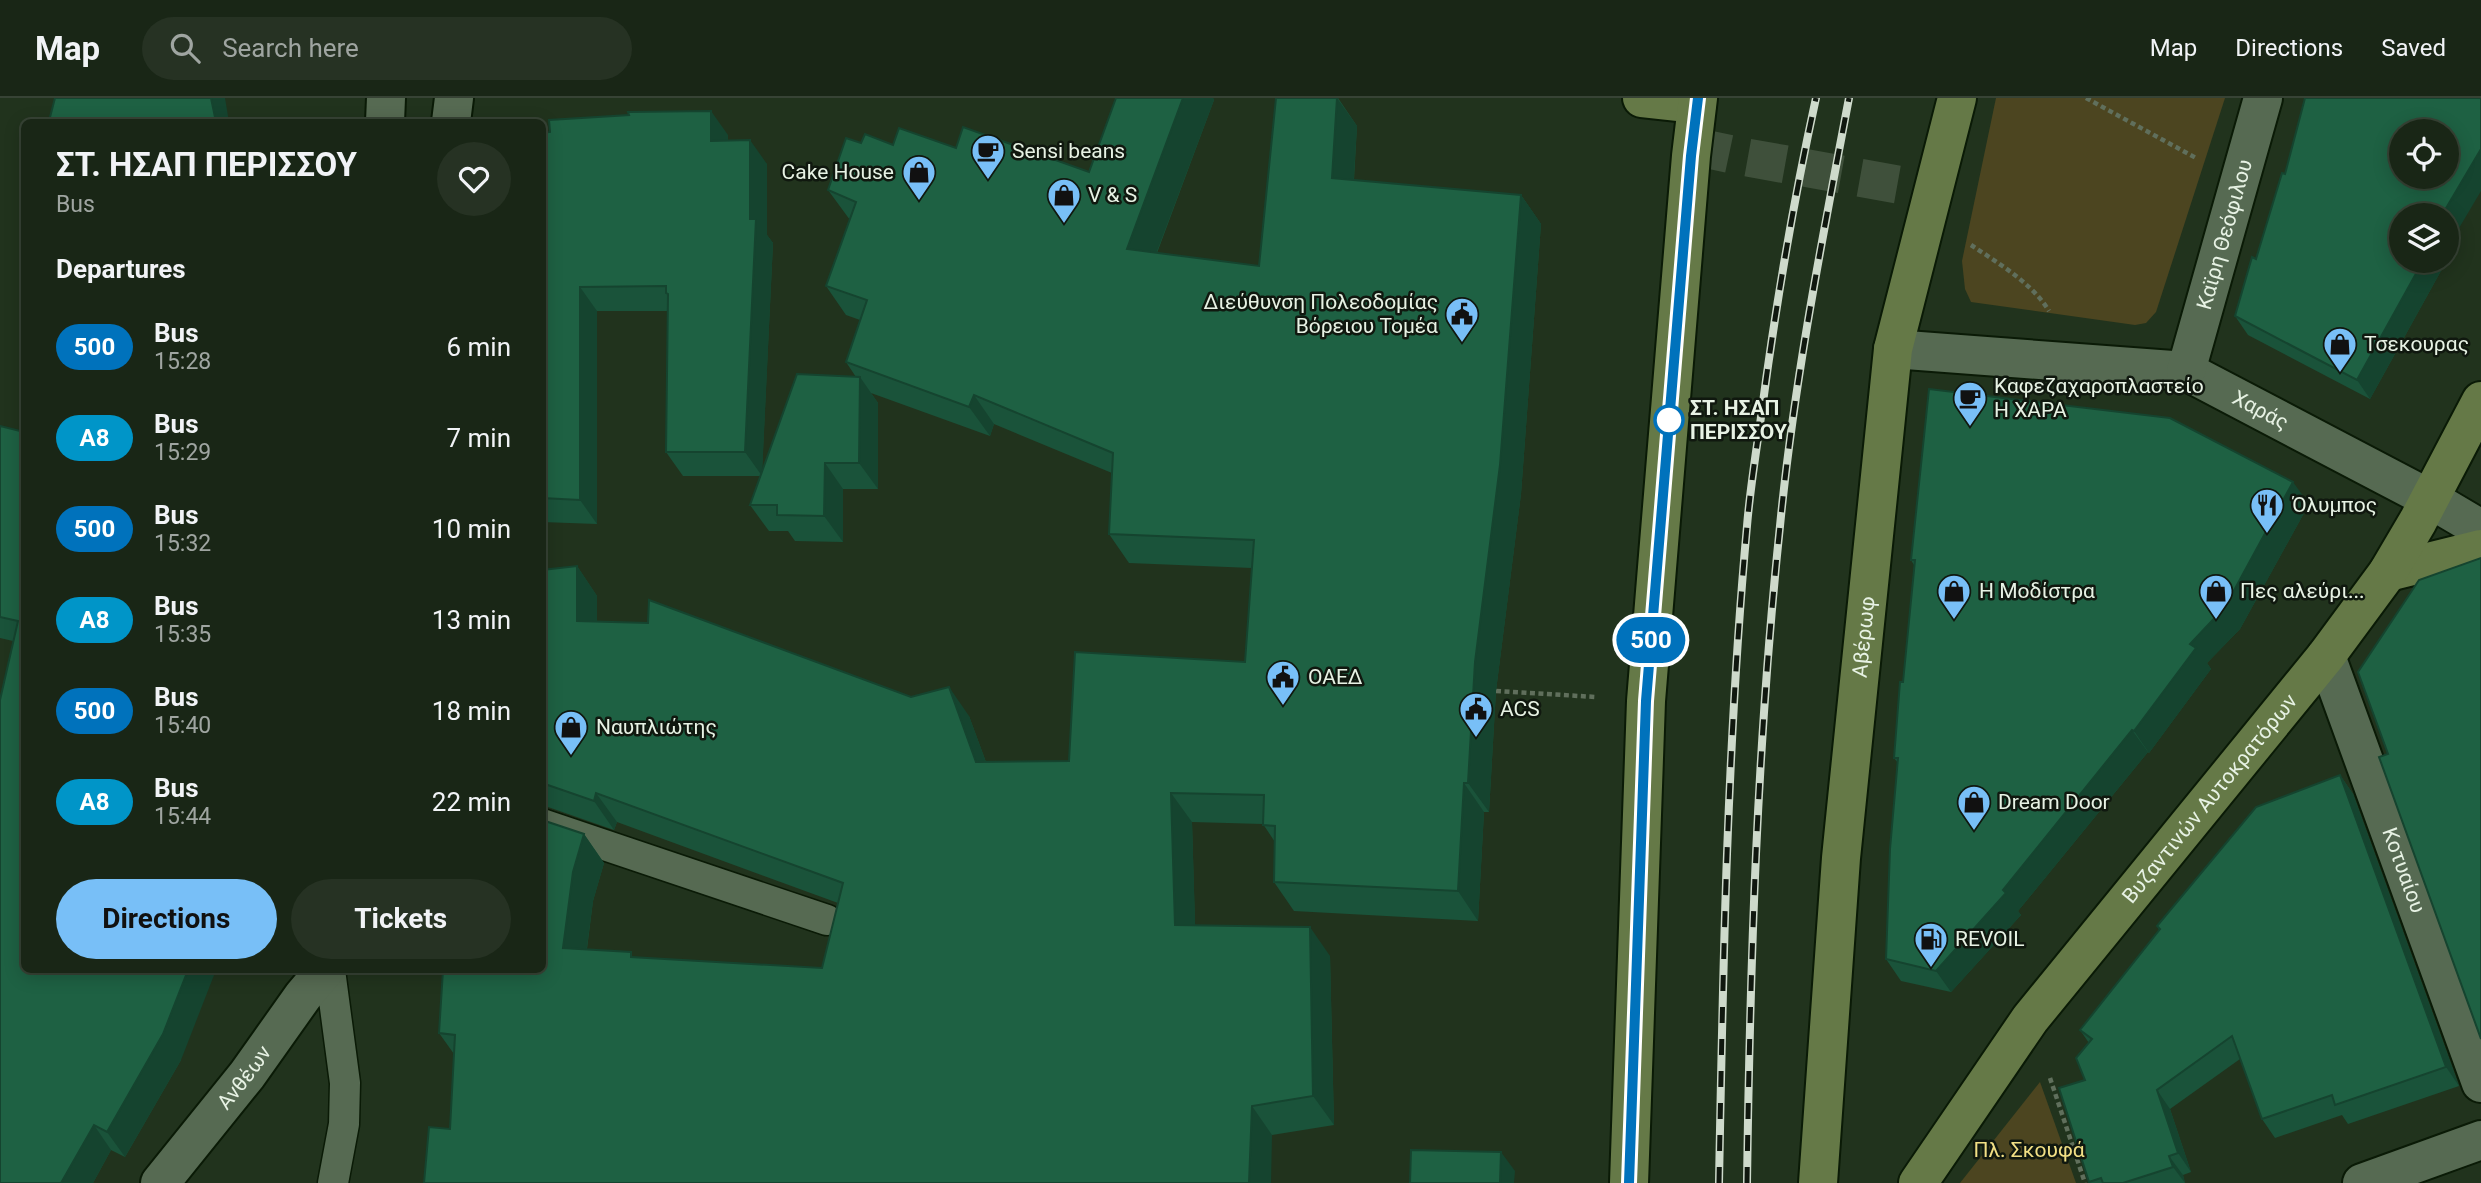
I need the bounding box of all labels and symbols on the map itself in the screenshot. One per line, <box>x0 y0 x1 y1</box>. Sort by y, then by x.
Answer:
cafe icon: Sensi beans <box>969 132 1007 181</box>
place label: Sensi beans <box>1012 139 1125 163</box>
shop icon: Cake House <box>900 153 938 202</box>
street label: Καϊρη Θεόφιλου <box>2192 156 2257 312</box>
place label: Cake House <box>782 160 894 184</box>
shop icon: V & S <box>1045 176 1083 225</box>
place label: V & S <box>1088 183 1137 207</box>
place label: Διεύθυνση Πολεοδομίας Βόρειου Τομέα <box>1203 290 1438 338</box>
public building icon: Διεύθυνση Πολεοδομίας Βόρειου Τομέα <box>1443 295 1481 344</box>
shop icon: Τσεκουρας <box>2321 325 2359 374</box>
place label: Τσεκουρας <box>2364 332 2469 356</box>
place label: Καφεζαχαροπλαστείο Η ΧΑΡΑ <box>1994 374 2204 422</box>
cafe icon: Καφεζαχαροπλαστείο Η ΧΑΡΑ <box>1951 379 1989 428</box>
street label: Χαράς <box>2228 386 2293 435</box>
place label: ΣΤ. ΗΣΑΠ ΠΕΡΙΣΣΟΥ <box>1690 396 1787 444</box>
marker: ΣΤ. ΗΣΑΠ ΠΕΡΙΣΣΟΥ <box>1654 405 1684 435</box>
restaurant icon: Όλυμπος <box>2248 486 2286 535</box>
place label: Όλυμπος <box>2291 493 2377 517</box>
shop icon: Η Μοδίστρα <box>1935 572 1973 621</box>
shop icon: Πες αλεύρι... <box>2197 572 2235 621</box>
place label: Η Μοδίστρα <box>1979 579 2095 603</box>
place label: Πες αλεύρι... <box>2240 579 2365 603</box>
street label: Αβέρωφ <box>1848 595 1880 679</box>
line badge: 500 <box>1611 617 1691 663</box>
public building icon: ΟΑΕΔ <box>1264 658 1302 707</box>
place label: ΟΑΕΔ <box>1308 665 1363 689</box>
street label: Βυζαντινών Αυτοκρατόρων <box>2117 689 2302 908</box>
public building icon: ACS <box>1457 690 1495 739</box>
place label: ACS <box>1500 697 1540 721</box>
shop icon: Ναυπλιώτης <box>552 708 590 757</box>
place label: Ναυπλιώτης <box>596 715 717 739</box>
shop icon: Dream Door <box>1955 783 1993 832</box>
place label: Dream Door <box>1998 790 2110 814</box>
street label: Κοτυαίου <box>2377 824 2430 916</box>
fuel station icon: REVOIL <box>1912 920 1950 969</box>
place label: REVOIL <box>1955 927 2025 951</box>
street label: Ανθέων <box>212 1041 276 1114</box>
park label: Πλ. Σκουφά <box>1973 1138 2085 1162</box>

